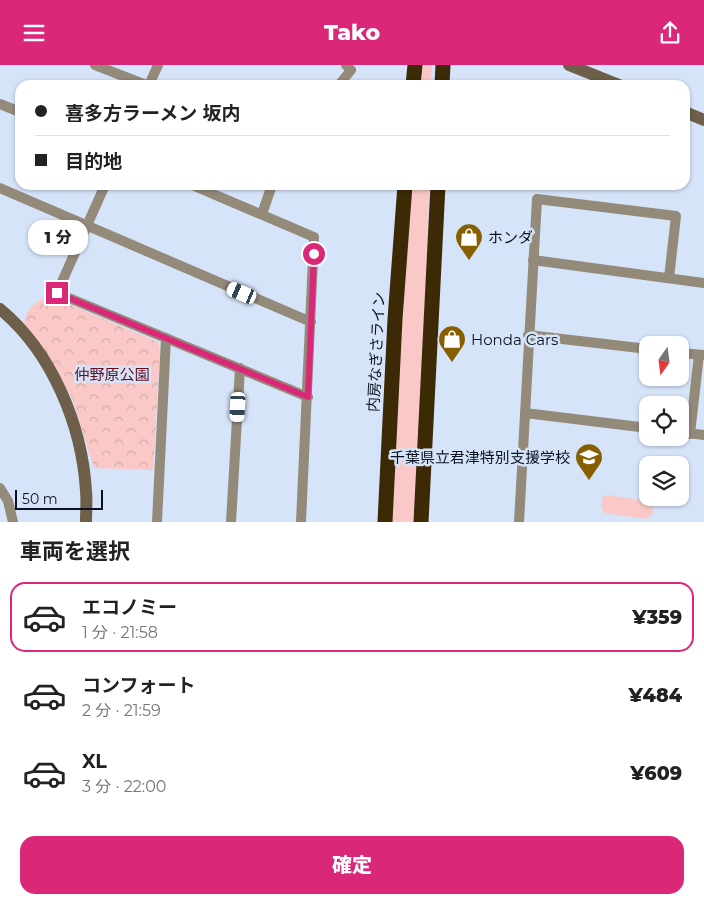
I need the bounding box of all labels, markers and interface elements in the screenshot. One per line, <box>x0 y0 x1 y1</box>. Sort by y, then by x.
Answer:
icon: menu <box>20 19 48 47</box>
text: Tako <box>324 19 380 46</box>
icon: share <box>656 19 684 47</box>
text: 喜多方ラーメン 坂内 <box>65 102 241 125</box>
text: 目的地 <box>65 150 122 173</box>
callout: 1 分 <box>27 221 87 255</box>
shop icon: ホンダ <box>454 222 484 261</box>
text: 1 分 <box>44 228 72 247</box>
place label: ホンダ <box>488 228 533 247</box>
route start <box>303 243 325 265</box>
car <box>225 280 258 306</box>
route end <box>46 282 68 304</box>
street label: 内房なぎさライン <box>363 292 389 412</box>
shop icon: Honda Cars <box>437 324 467 363</box>
place label: Honda Cars <box>471 330 558 349</box>
north arrow <box>639 336 689 386</box>
map controls <box>639 336 689 506</box>
park label: 仲野原公園 <box>74 365 150 384</box>
car <box>229 392 246 422</box>
button: locate <box>639 396 689 446</box>
school or university icon: 千葉県立君津特別支援学校 <box>574 442 604 481</box>
place label: 千葉県立君津特別支援学校 <box>390 448 570 467</box>
button: layers <box>639 456 689 506</box>
scale bar <box>15 487 102 510</box>
text: 50 m <box>22 490 58 508</box>
text: 車両を選択 <box>20 538 130 565</box>
icon: car <box>22 595 67 640</box>
text: エコノミー <box>82 596 177 619</box>
text: ¥359 <box>632 606 682 629</box>
text: 1 分 · 21:58 <box>82 623 158 642</box>
icon: car <box>22 673 67 718</box>
text: コンフォート <box>82 674 195 697</box>
text: ¥484 <box>628 684 682 707</box>
text: 2 分 · 21:59 <box>82 701 161 720</box>
text: XL <box>82 750 107 773</box>
icon: car <box>22 751 67 796</box>
text: ¥609 <box>630 762 682 785</box>
text: 3 分 · 22:00 <box>82 777 166 796</box>
button: 確定 <box>20 836 684 894</box>

